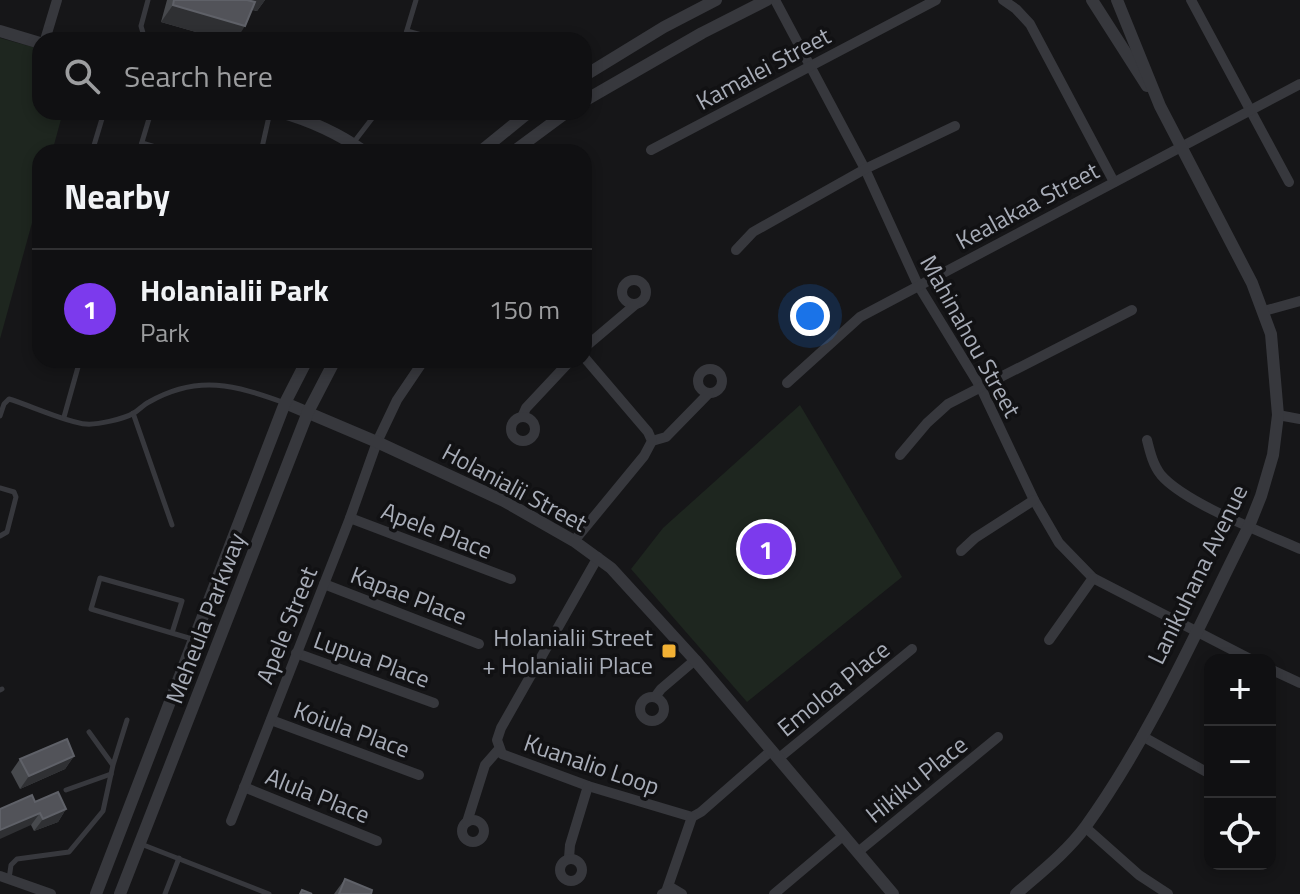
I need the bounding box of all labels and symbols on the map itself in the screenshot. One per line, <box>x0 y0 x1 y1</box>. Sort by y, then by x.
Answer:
street label: Kamalei Street <box>689 17 837 119</box>
street label: Kealakaa Street <box>949 152 1106 258</box>
street label: Mahinahou Street <box>911 248 1031 424</box>
your location <box>790 296 830 336</box>
street label: Holanialii Street <box>436 434 594 541</box>
street label: Lanikuhana Avenue <box>1138 478 1256 670</box>
street label: Apele Place <box>376 492 498 568</box>
pin: 1 <box>740 519 792 579</box>
street label: Meheula Parkway <box>156 527 254 709</box>
street label: Kapae Place <box>346 556 472 634</box>
street label: Apele Street <box>246 560 326 689</box>
place label: Holanialii Street + Holanialii Place <box>482 619 654 683</box>
street label: Lupua Place <box>309 621 435 697</box>
street label: Emoloa Place <box>769 631 897 745</box>
marker: Holanialii Street + Holanialii Place <box>660 642 678 660</box>
street label: Koiula Place <box>289 691 415 767</box>
street label: Kuanalio Loop <box>519 724 665 804</box>
street label: Hikiku Place <box>857 727 975 831</box>
street label: Alula Place <box>260 758 376 832</box>

